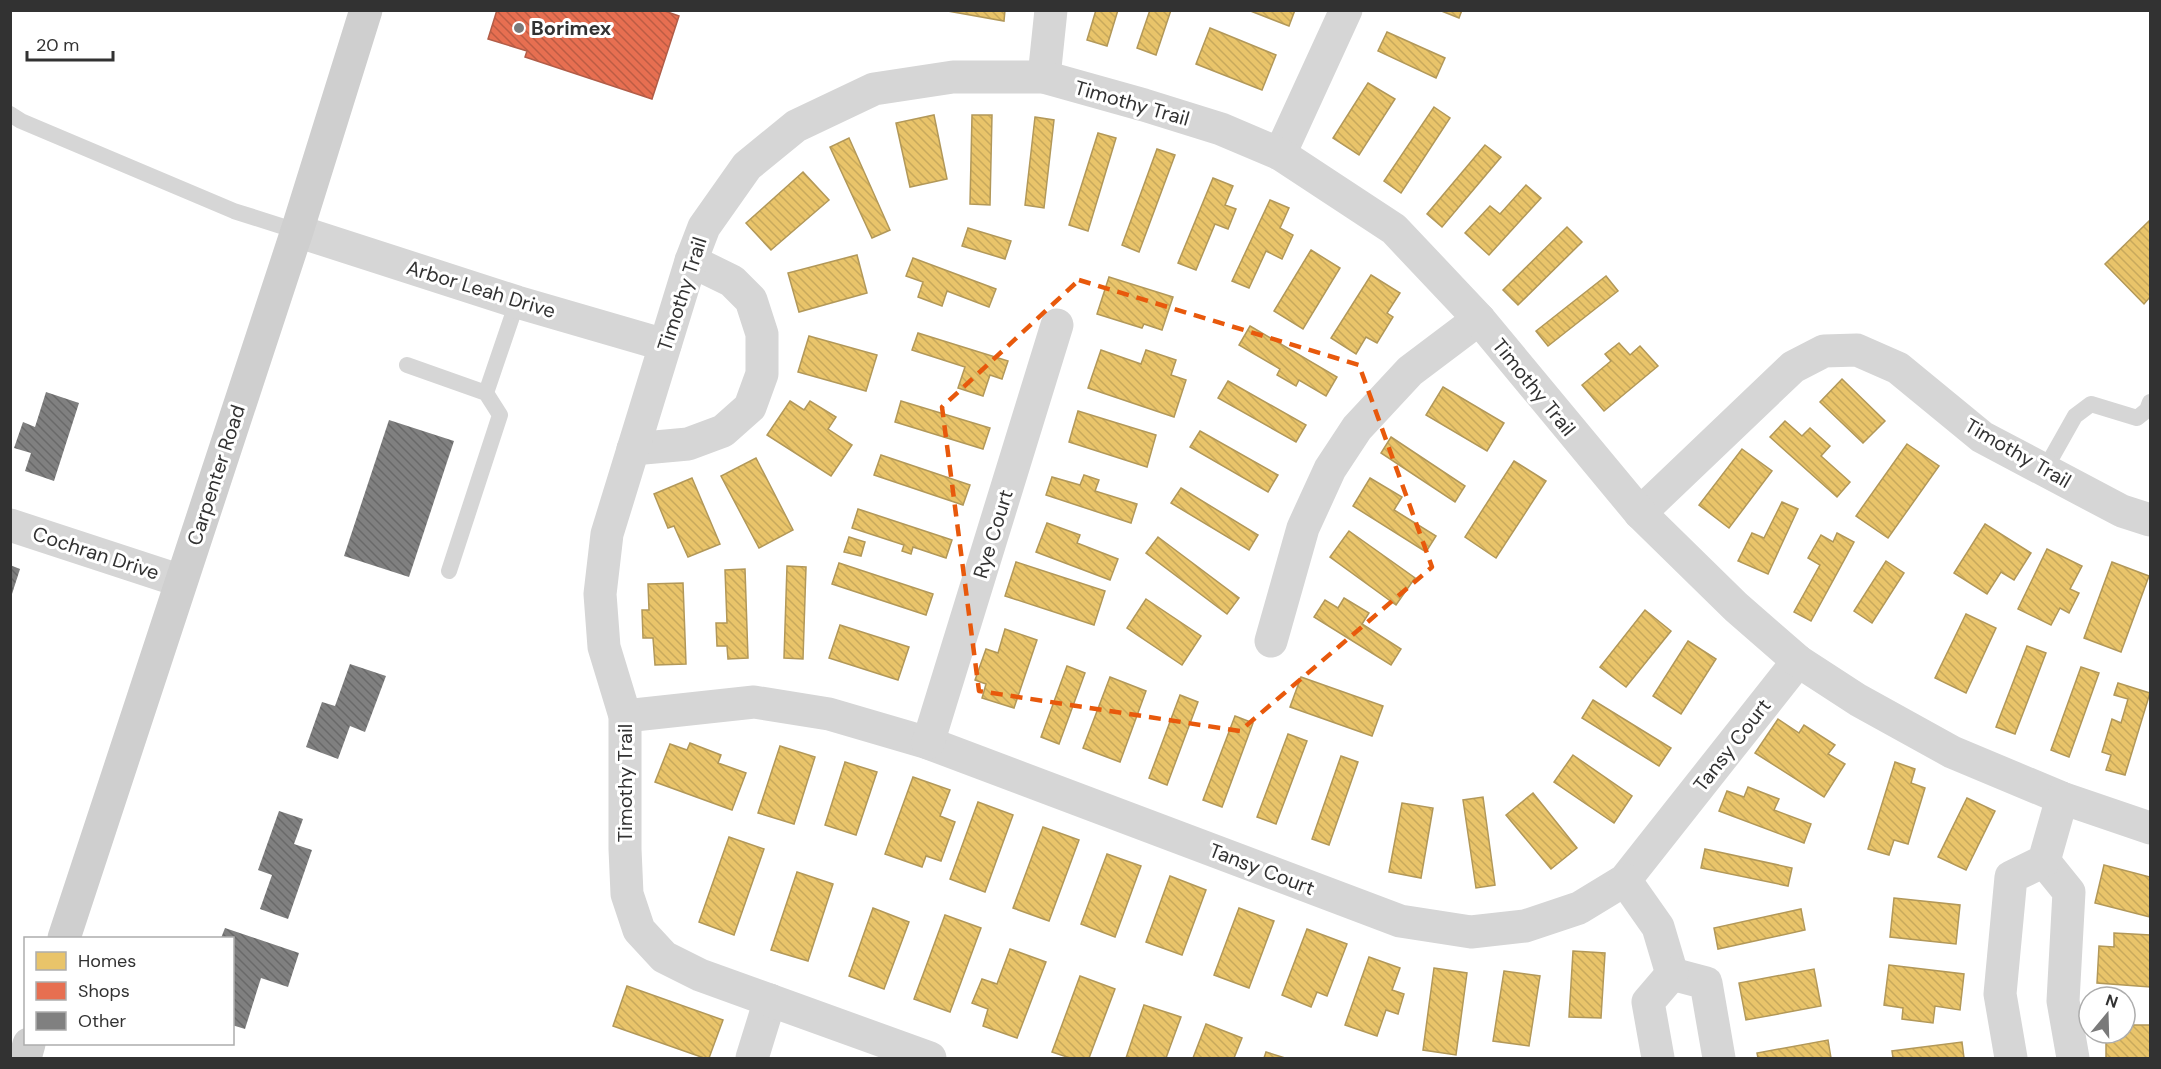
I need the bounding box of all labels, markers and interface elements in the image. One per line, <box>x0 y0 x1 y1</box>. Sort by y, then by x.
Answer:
place label: Borimex <box>531 15 612 41</box>
marker: Borimex <box>512 21 526 35</box>
scale bar <box>27 24 112 62</box>
text: 20 m <box>36 33 79 57</box>
street label: Timothy Trail <box>1072 74 1192 132</box>
street label: Timothy Trail <box>651 234 713 354</box>
street label: Arbor Leah Drive <box>403 254 559 324</box>
street label: Timothy Trail <box>1487 333 1581 441</box>
street label: Carpenter Road <box>181 401 251 549</box>
street label: Timothy Trail <box>1960 412 2076 494</box>
street label: Rye Court <box>967 486 1019 582</box>
street label: Cochran Drive <box>29 520 163 586</box>
street label: Tansy Court <box>1688 693 1777 797</box>
street label: Timothy Trail <box>612 724 638 842</box>
street label: Tansy Court <box>1205 837 1319 901</box>
legend <box>24 937 234 1045</box>
text: Homes <box>78 949 136 973</box>
text: Shops <box>78 979 130 1003</box>
north arrow <box>2077 985 2137 1045</box>
text: N <box>2103 989 2121 1013</box>
text: Other <box>78 1009 127 1033</box>

